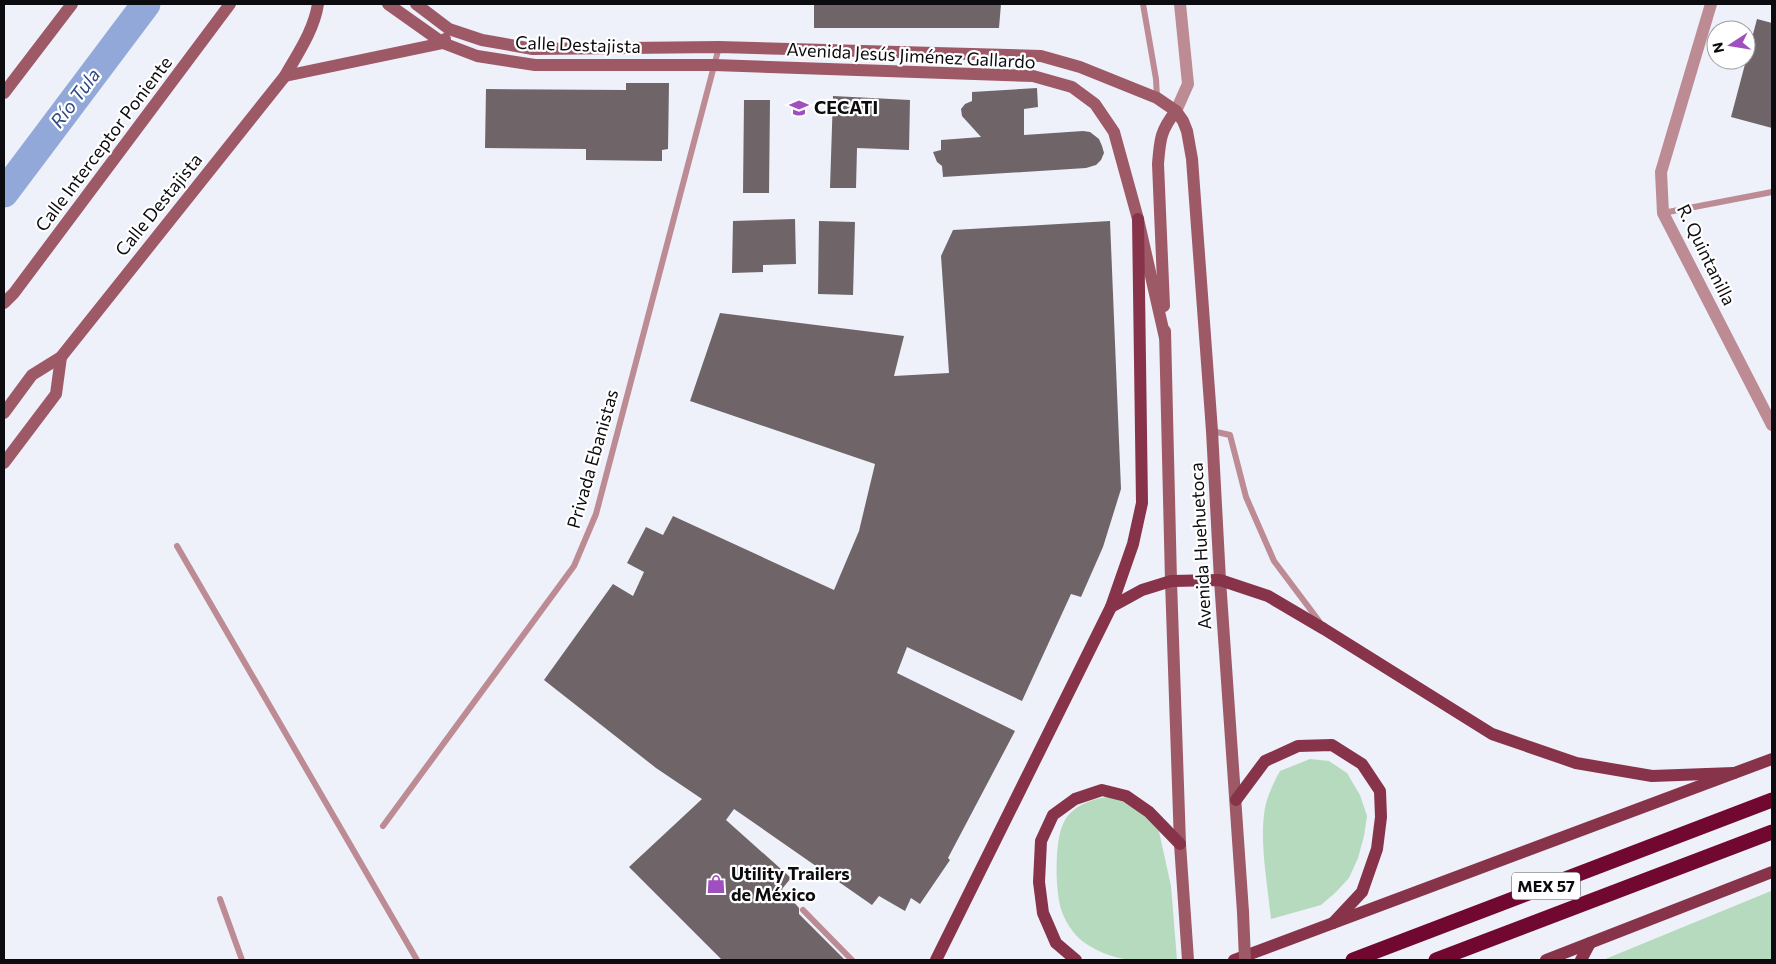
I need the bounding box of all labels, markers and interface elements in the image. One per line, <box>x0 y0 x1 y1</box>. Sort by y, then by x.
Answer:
north arrow <box>1706 20 1756 70</box>
street label: Calle Destajista <box>515 31 641 57</box>
street label: Avenida Jesús Jiménez Gallardo <box>786 37 1036 73</box>
text: N <box>1708 41 1727 55</box>
street label: Calle Interceptor Poniente <box>30 51 176 235</box>
water label: Río Tula <box>45 63 104 132</box>
place label: CECATI <box>814 96 878 118</box>
school or university icon: CECATI <box>788 97 810 119</box>
street label: Calle Destajista <box>110 149 206 260</box>
street label: R. Quintanilla <box>1673 200 1741 309</box>
street label: Privada Ebanistas <box>562 387 622 531</box>
street label: Avenida Huehuetoca <box>1185 462 1215 630</box>
place label: Utility Trailers de México <box>731 862 850 905</box>
road number: MEX 57 <box>1512 872 1580 899</box>
shop icon: Utility Trailers de México <box>705 873 727 895</box>

